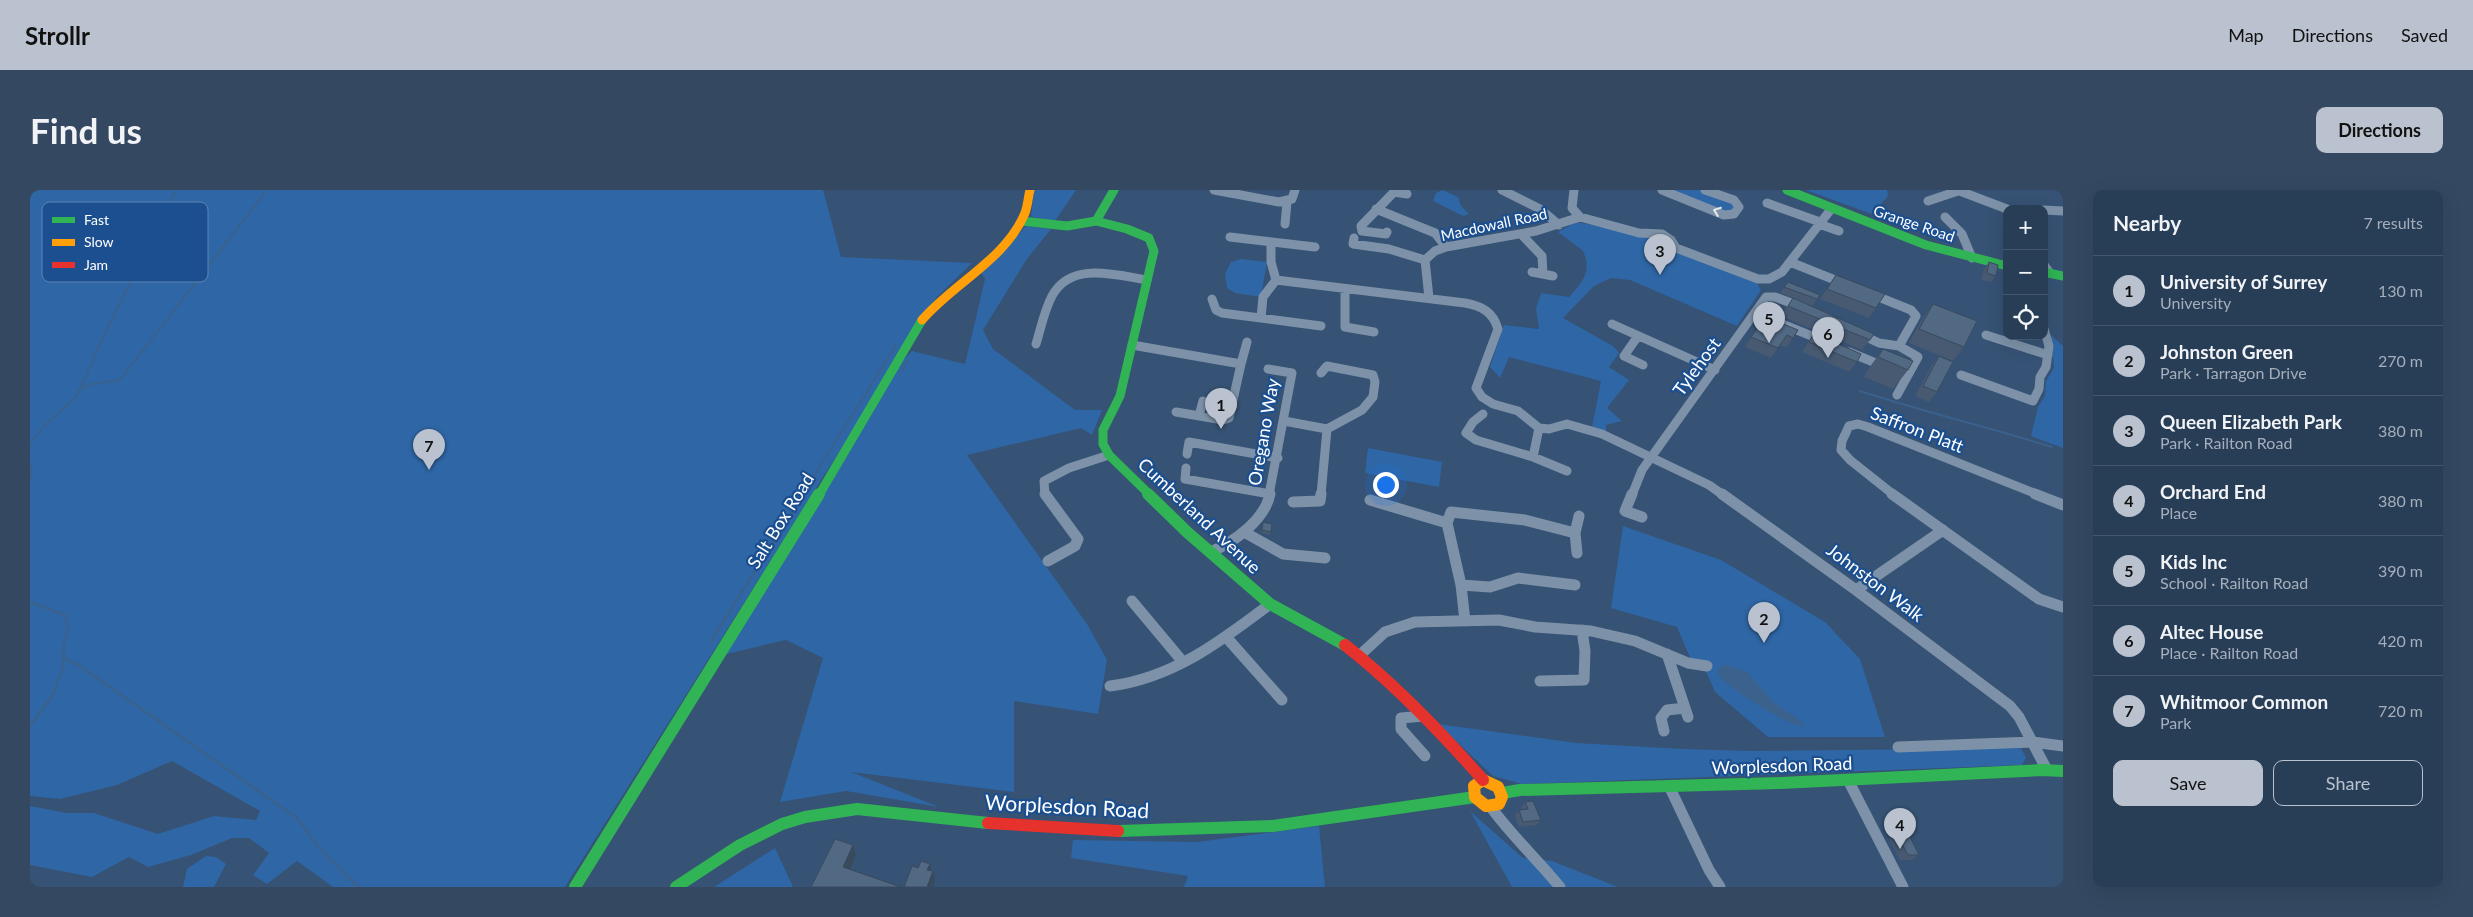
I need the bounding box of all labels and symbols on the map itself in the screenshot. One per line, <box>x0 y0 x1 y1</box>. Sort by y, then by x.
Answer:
street label: Grange Road <box>1871 201 1957 245</box>
legend <box>42 202 208 282</box>
street label: Macdowall Road <box>1439 204 1549 244</box>
one-way arrow <box>1713 207 1722 218</box>
text: Fast <box>84 211 109 228</box>
text: Slow <box>84 233 114 250</box>
pin: 3 <box>1644 234 1676 275</box>
text: Jam <box>84 256 108 273</box>
pin: 5 <box>1753 302 1785 343</box>
pin: 6 <box>1812 317 1844 358</box>
street label: Tylehost <box>1668 333 1725 400</box>
street label: Oregano Way <box>1243 376 1283 487</box>
pin: 1 <box>1205 388 1237 429</box>
street label: Saffron Platt <box>1868 401 1968 457</box>
pin: 7 <box>413 429 445 470</box>
street label: Cumberland Avenue <box>1134 453 1266 578</box>
street label: Salt Box Road <box>742 469 818 572</box>
your location <box>1373 472 1399 498</box>
street label: Johnston Walk <box>1823 538 1929 627</box>
pin: 2 <box>1748 602 1780 643</box>
street label: Worplesdon Road <box>1711 752 1853 778</box>
street label: Worplesdon Road <box>984 789 1150 822</box>
pin: 4 <box>1884 808 1916 849</box>

